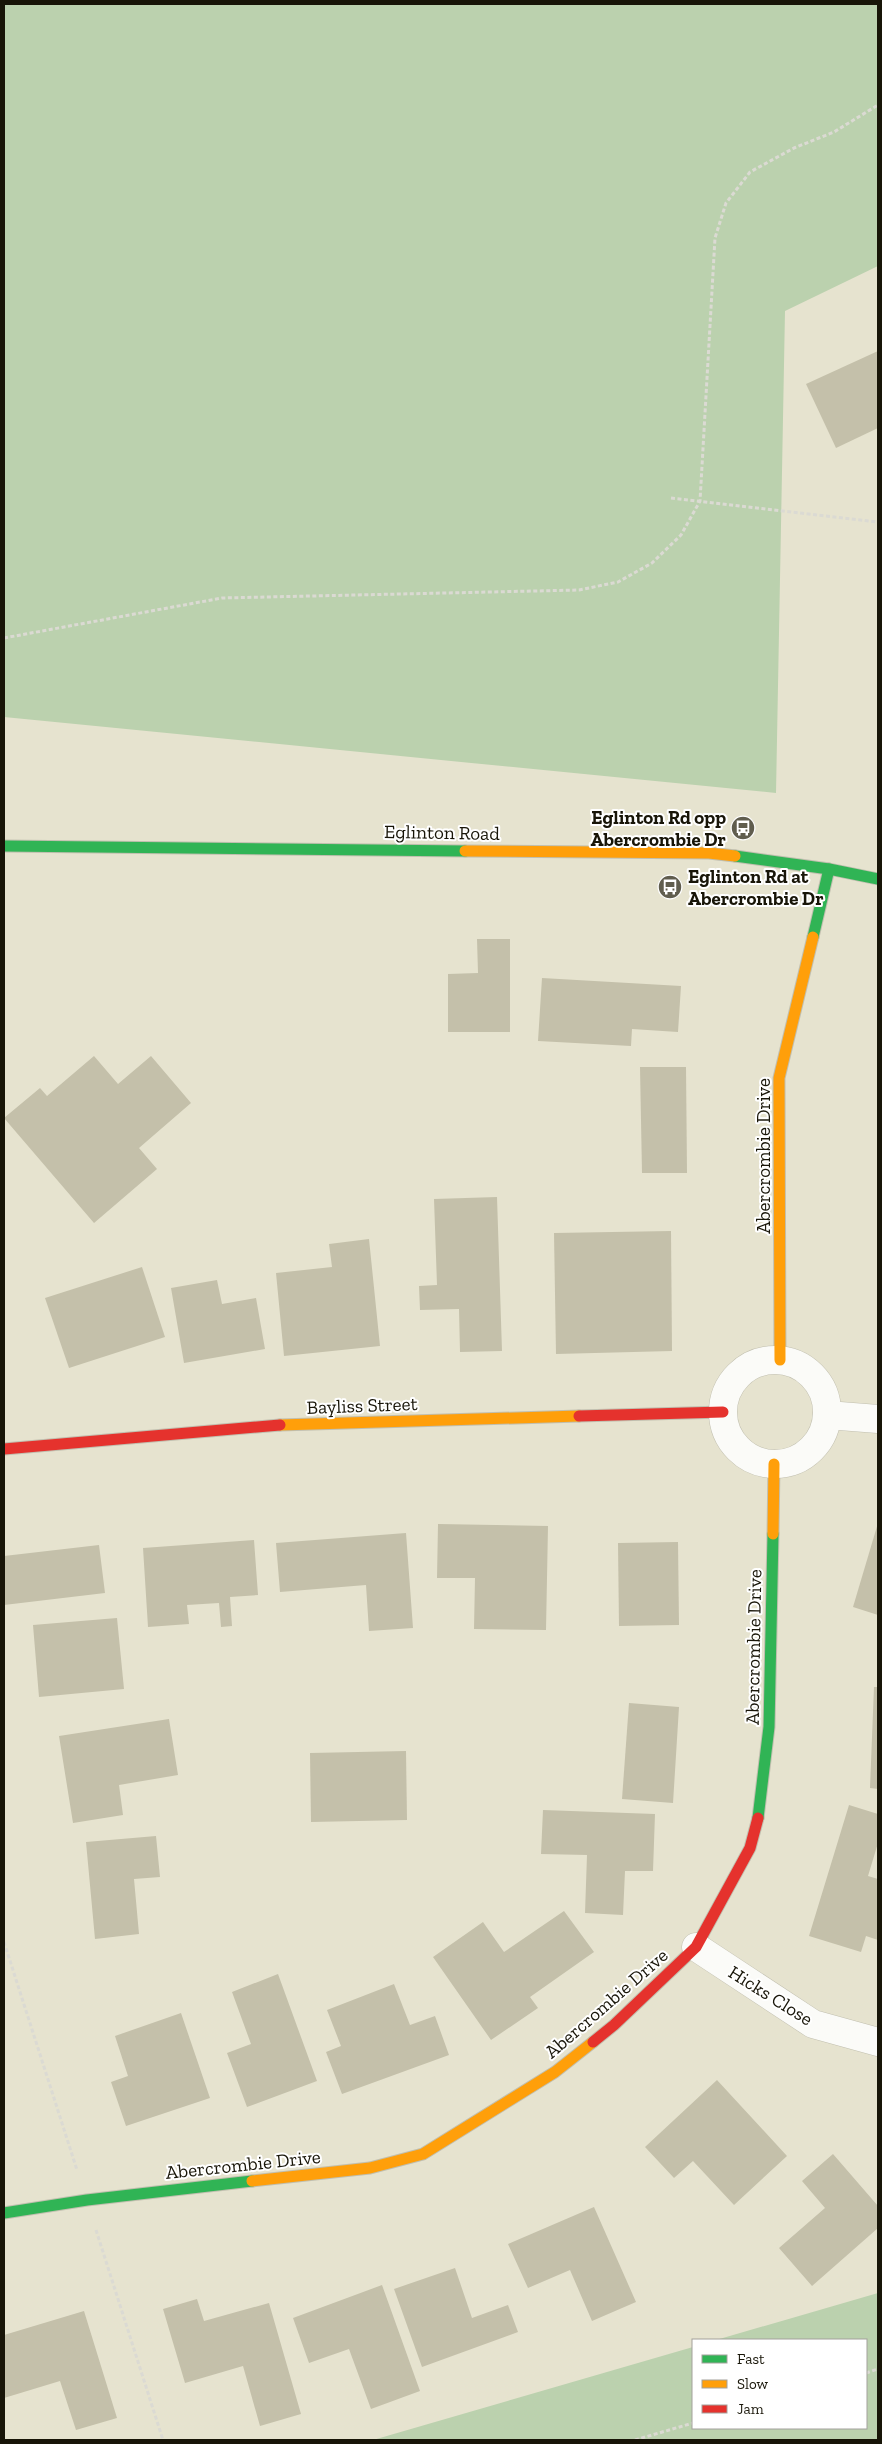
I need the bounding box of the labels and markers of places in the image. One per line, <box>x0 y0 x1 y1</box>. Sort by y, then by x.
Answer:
place label: Eglinton Rd opp Abercrombie Dr <box>590 806 727 851</box>
bus stop icon: Eglinton Rd opp Abercrombie Dr <box>730 815 756 841</box>
place label: Eglinton Rd at Abercrombie Dr <box>688 865 824 910</box>
bus stop icon: Eglinton Rd at Abercrombie Dr <box>657 874 683 900</box>

